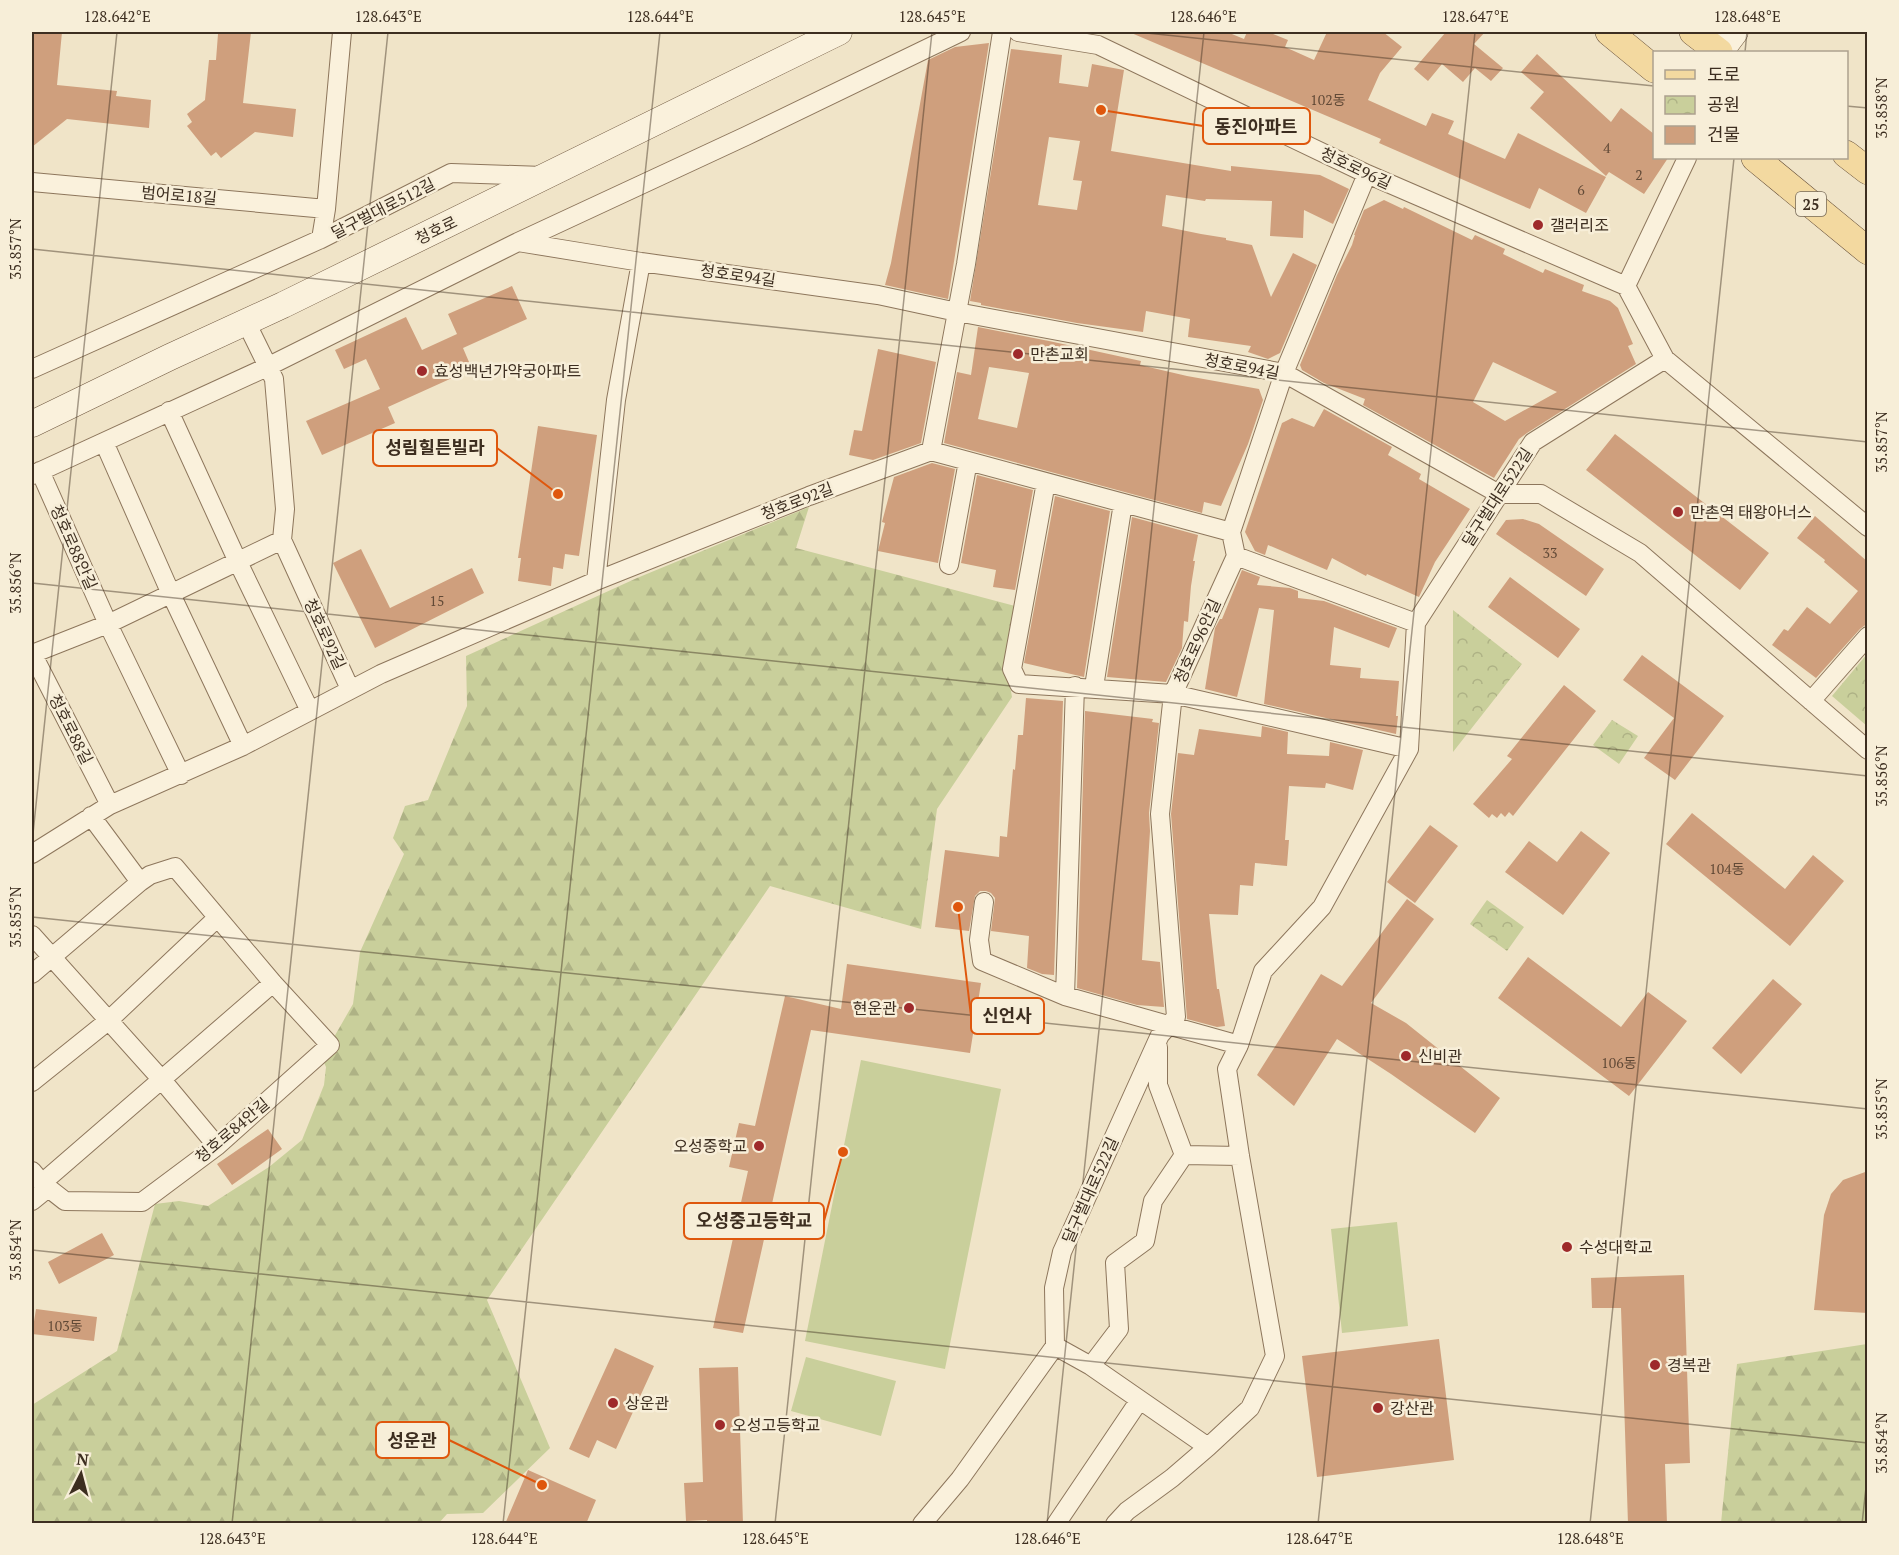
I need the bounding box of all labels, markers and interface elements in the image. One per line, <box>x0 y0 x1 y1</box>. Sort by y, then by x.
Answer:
text: 128.642°E <box>83 6 151 26</box>
text: 128.643°E <box>354 6 422 26</box>
text: 128.644°E <box>626 6 694 26</box>
text: 128.645°E <box>898 6 966 26</box>
text: 128.646°E <box>1169 6 1237 26</box>
text: 128.647°E <box>1441 6 1509 26</box>
text: 128.648°E <box>1713 6 1781 26</box>
legend <box>1653 51 1848 159</box>
text: 도로 <box>1707 62 1740 86</box>
text: 35.858°N <box>1871 77 1891 139</box>
house number: 102동 <box>1310 90 1346 109</box>
text: 공원 <box>1707 92 1740 116</box>
callout: 동진아파트 <box>1203 108 1310 144</box>
text: 동진아파트 <box>1215 114 1297 138</box>
text: 건물 <box>1707 122 1740 146</box>
house number: 4 <box>1603 138 1611 157</box>
street label: 청호로96길 <box>1317 142 1395 194</box>
house number: 2 <box>1635 165 1643 184</box>
street label: 달구벌대로512길 <box>327 172 439 244</box>
house number: 6 <box>1577 180 1585 199</box>
street label: 범어로18길 <box>140 181 218 209</box>
road number: 25 <box>1796 192 1826 216</box>
street label: 청호로 <box>411 210 461 250</box>
place label: 갤러리조 <box>1550 214 1609 236</box>
text: 35.857°N <box>5 218 25 280</box>
marker: 갤러리조 <box>1531 218 1545 232</box>
street label: 청호로94길 <box>699 259 777 291</box>
place label: 만촌교회 <box>1030 343 1089 365</box>
marker: 만촌교회 <box>1011 347 1025 361</box>
street label: 청호로94길 <box>1203 348 1281 384</box>
place label: 효성백년가약궁아파트 <box>434 360 581 382</box>
marker: 효성백년가약궁아파트 <box>415 364 429 378</box>
text: 35.857°N <box>1871 411 1891 473</box>
callout: 성림힐튼빌라 <box>373 430 497 466</box>
text: 성림힐튼빌라 <box>385 435 485 459</box>
street label: 달구벌대로522길 <box>1457 443 1537 551</box>
street label: 청호로92길 <box>758 477 836 525</box>
street label: 청호로88안길 <box>46 501 102 593</box>
place label: 만촌역 태왕아너스 <box>1690 501 1812 523</box>
marker: 만촌역 태왕아너스 <box>1671 505 1685 519</box>
house number: 33 <box>1543 543 1557 562</box>
text: 35.856°N <box>5 552 25 614</box>
house number: 15 <box>430 591 444 610</box>
street label: 청호로92길 <box>299 595 351 673</box>
street label: 청호로96안길 <box>1169 595 1225 687</box>
street label: 청호로88길 <box>44 690 98 768</box>
text: 35.856°N <box>1871 745 1891 807</box>
house number: 104동 <box>1709 859 1745 878</box>
text: 35.855°N <box>5 886 25 948</box>
place label: 현운관 <box>853 997 897 1019</box>
callout: 신언사 <box>971 998 1044 1034</box>
marker: 현운관 <box>902 1001 916 1015</box>
text: 신언사 <box>982 1003 1032 1027</box>
place label: 신비관 <box>1418 1045 1462 1067</box>
marker: 신비관 <box>1399 1049 1413 1063</box>
house number: 106동 <box>1601 1053 1637 1072</box>
text: 35.855°N <box>1871 1078 1891 1140</box>
street label: 청호로84안길 <box>190 1092 274 1168</box>
street label: 달구벌대로522길 <box>1057 1133 1123 1247</box>
place label: 오성중학교 <box>673 1135 747 1157</box>
marker: 오성중학교 <box>752 1139 766 1153</box>
callout: 오성중고등학교 <box>684 1203 824 1239</box>
text: 오성중고등학교 <box>696 1208 812 1232</box>
text: 35.854°N <box>5 1219 25 1281</box>
place label: 수성대학교 <box>1579 1236 1653 1258</box>
marker: 수성대학교 <box>1560 1240 1574 1254</box>
house number: 103동 <box>47 1316 83 1335</box>
place label: 경복관 <box>1667 1354 1711 1376</box>
marker: 경복관 <box>1648 1358 1662 1372</box>
place label: 상운관 <box>625 1392 669 1414</box>
marker: 상운관 <box>606 1396 620 1410</box>
place label: 강산관 <box>1390 1397 1434 1419</box>
marker: 강산관 <box>1371 1401 1385 1415</box>
text: 35.854°N <box>1871 1412 1891 1474</box>
place label: 오성고등학교 <box>732 1414 820 1436</box>
marker: 오성고등학교 <box>713 1418 727 1432</box>
callout: 성운관 <box>376 1422 449 1458</box>
text: 성운관 <box>387 1428 437 1452</box>
north arrow <box>51 1444 111 1504</box>
text: N <box>75 1448 90 1471</box>
text: 128.643°E <box>198 1528 266 1548</box>
text: 128.644°E <box>470 1528 538 1548</box>
text: 128.645°E <box>741 1528 809 1548</box>
text: 128.646°E <box>1013 1528 1081 1548</box>
text: 128.647°E <box>1285 1528 1353 1548</box>
text: 128.648°E <box>1556 1528 1624 1548</box>

